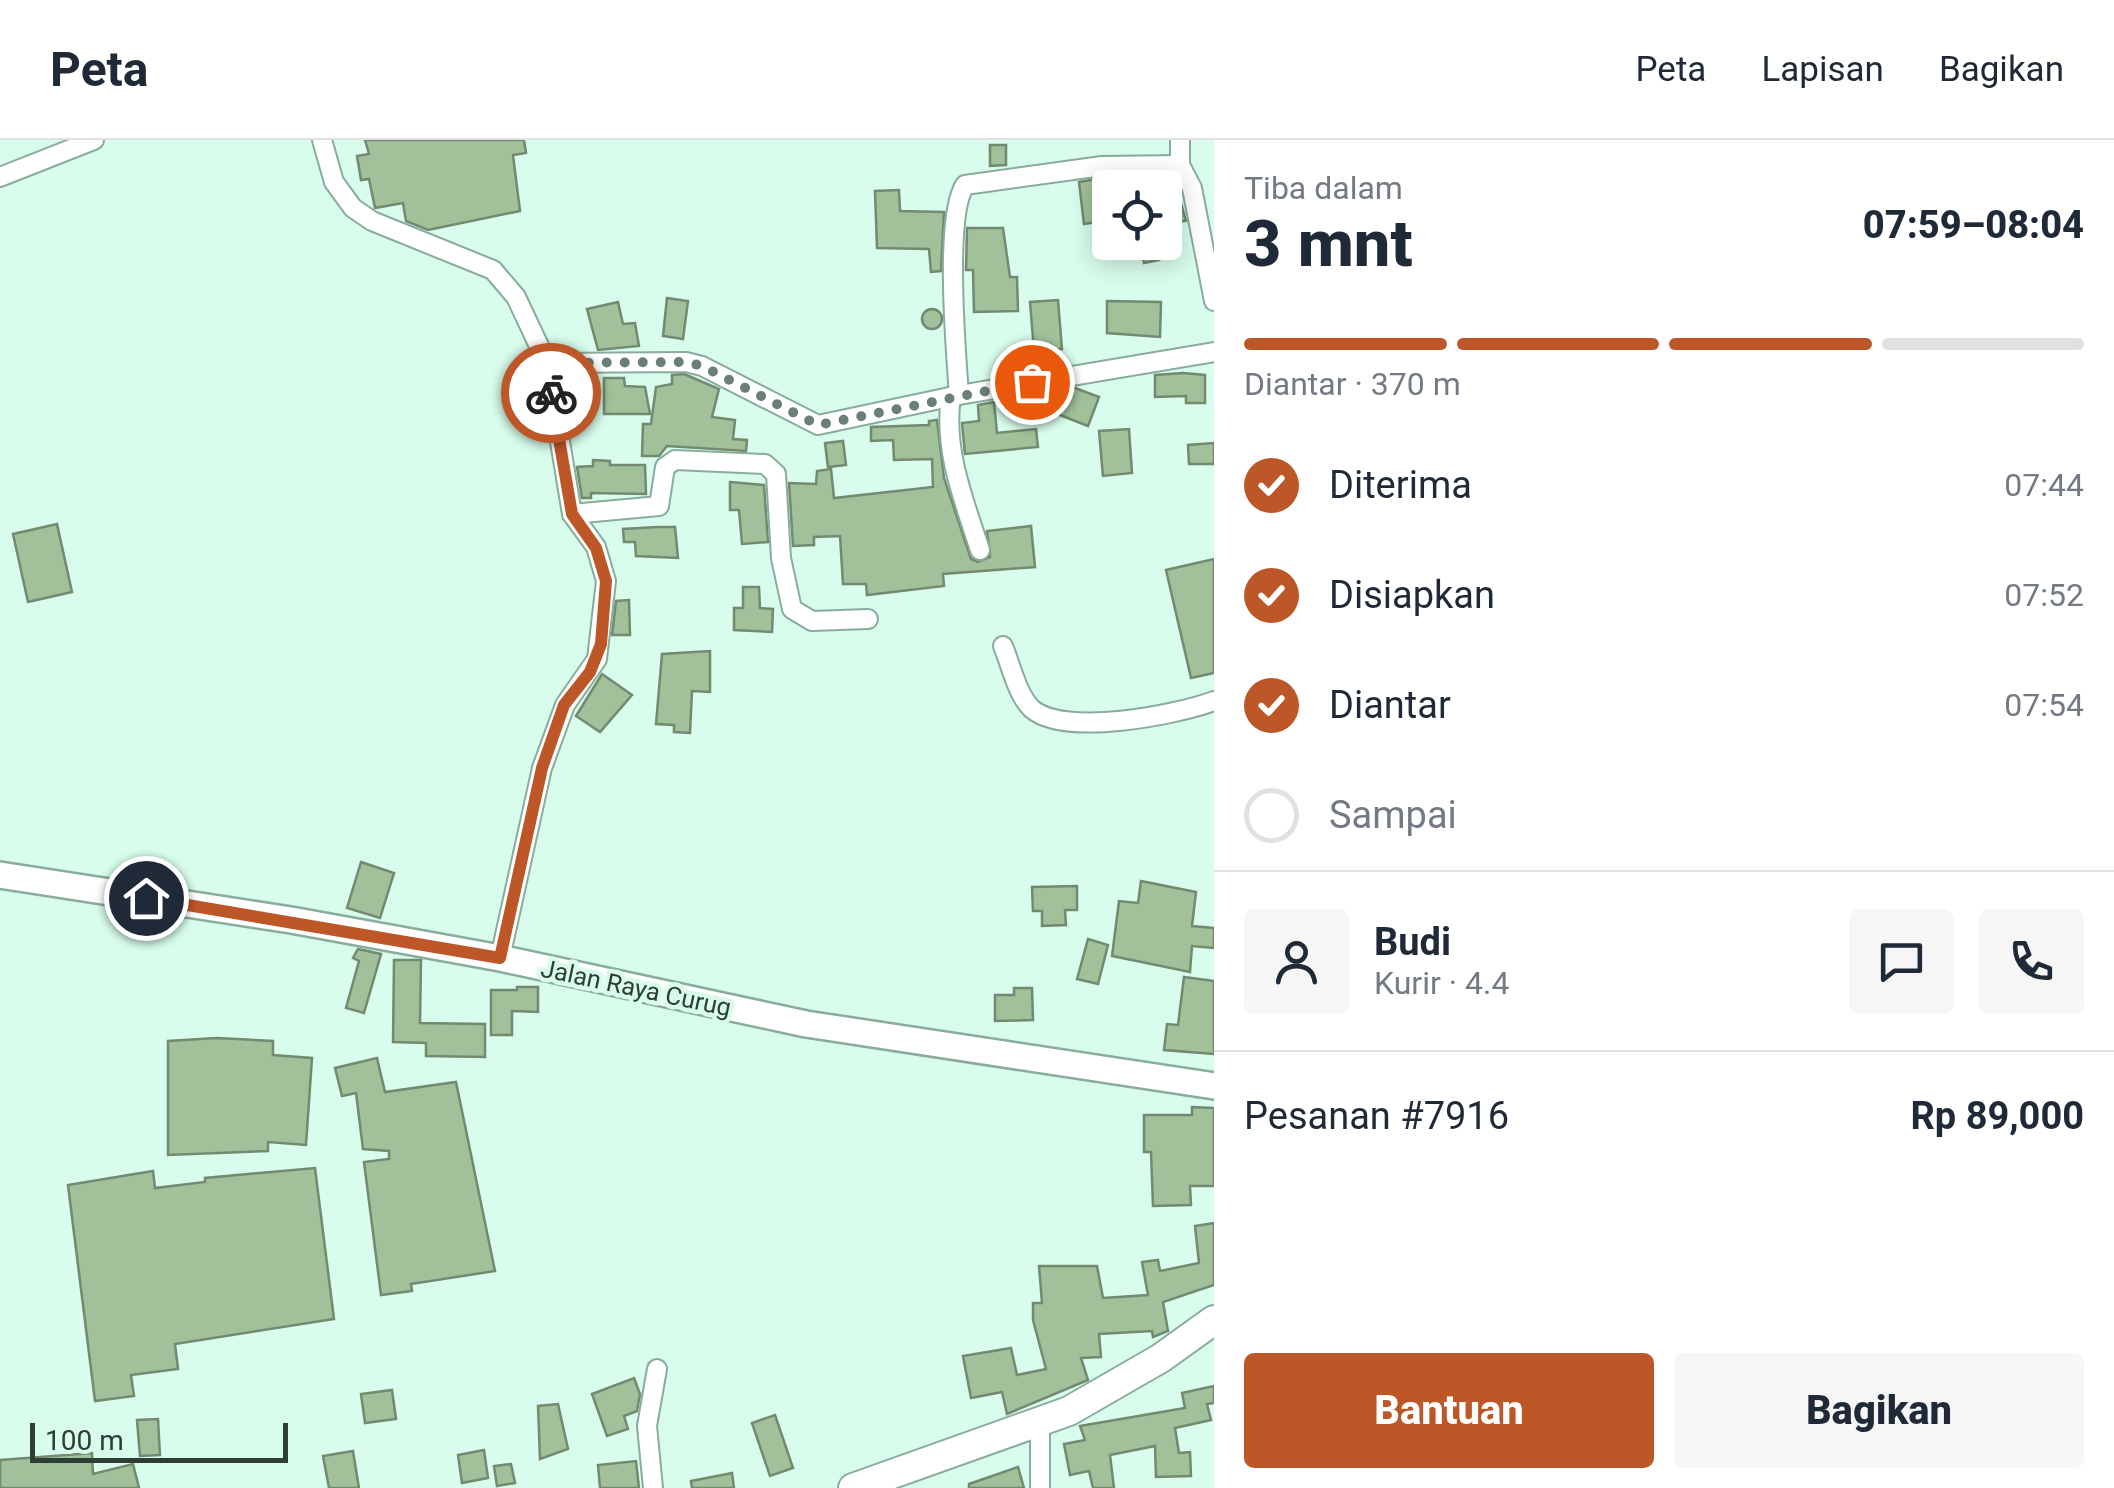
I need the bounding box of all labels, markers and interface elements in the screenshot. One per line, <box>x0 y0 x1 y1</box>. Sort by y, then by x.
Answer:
text: Peta <box>50 41 148 98</box>
text: Peta <box>1635 49 1706 90</box>
text: Lapisan <box>1761 49 1884 90</box>
text: Bagikan <box>1939 49 2064 90</box>
text: Tiba dalam <box>1244 169 1403 207</box>
map controls <box>1092 170 1182 260</box>
button: locate <box>1092 170 1182 260</box>
text: 07:59–08:04 <box>1863 203 2084 247</box>
text: 3 mnt <box>1244 206 1413 282</box>
pin <box>990 340 1075 425</box>
courier <box>501 343 601 443</box>
icon: bag <box>1005 355 1060 410</box>
text: Diantar · 370 m <box>1244 365 1461 403</box>
icon: bike <box>524 366 579 421</box>
icon: check <box>1244 458 1299 513</box>
text: Diterima <box>1329 463 1472 507</box>
text: 07:44 <box>2004 466 2084 504</box>
icon: check <box>1244 568 1299 623</box>
text: Disiapkan <box>1329 573 1495 617</box>
text: 07:52 <box>2004 576 2084 614</box>
icon: check <box>1244 678 1299 733</box>
text: Diantar <box>1329 683 1451 727</box>
text: 07:54 <box>2004 686 2084 724</box>
text: Sampai <box>1329 793 1457 837</box>
pin <box>104 856 189 941</box>
icon: home <box>119 871 174 926</box>
button: person <box>1244 909 1349 1014</box>
button: chat <box>1849 909 1954 1014</box>
button: phone <box>1979 909 2084 1014</box>
text: Budi <box>1374 920 1451 964</box>
street label: Jalan Raya Curug <box>538 954 734 1022</box>
text: Kurir · 4.4 <box>1374 964 1509 1002</box>
text: Pesanan #7916 <box>1244 1094 1509 1138</box>
text: Rp 89,000 <box>1910 1094 2084 1138</box>
button: Bantuan <box>1244 1353 1654 1468</box>
button: Bagikan <box>1674 1353 2084 1468</box>
scale bar <box>30 1418 288 1462</box>
text: 100 m <box>45 1424 124 1457</box>

